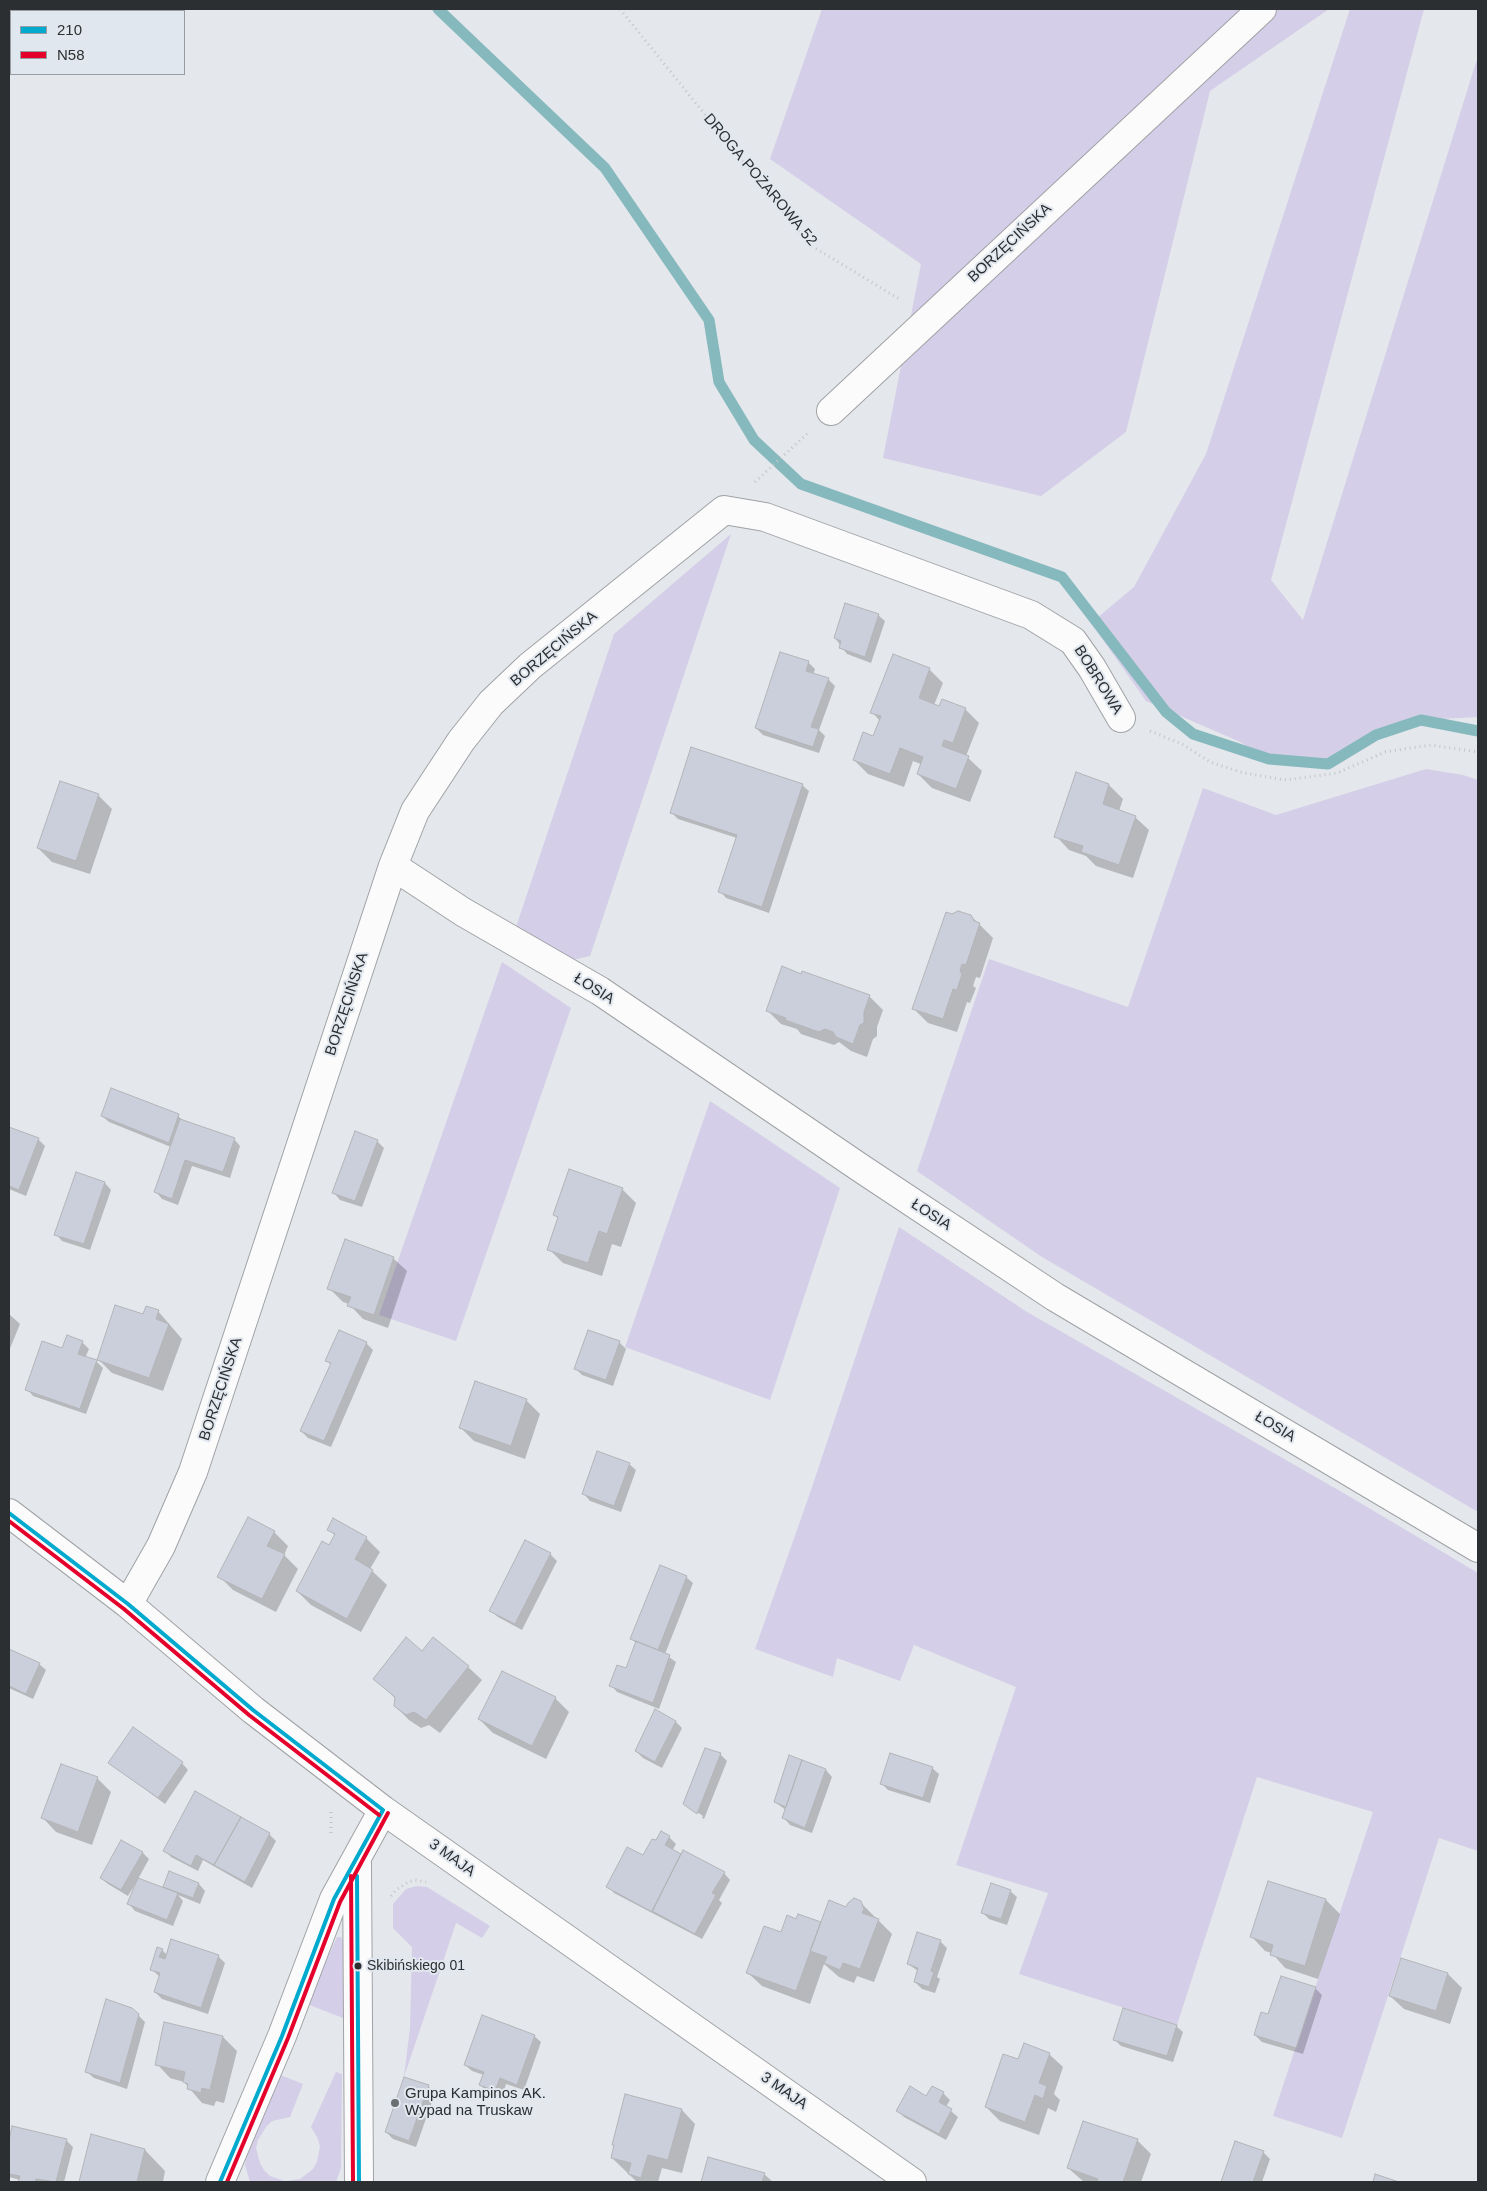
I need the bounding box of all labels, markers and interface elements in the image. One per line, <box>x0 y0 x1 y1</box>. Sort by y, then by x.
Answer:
legend <box>10 10 185 75</box>
text: 210 <box>57 21 82 38</box>
text: N58 <box>57 46 85 63</box>
street label: DROGA POŻAROWA 52 <box>699 110 821 250</box>
street label: BORZĘCIŃSKA <box>965 200 1055 286</box>
street label: BORZĘCIŃSKA <box>507 608 601 690</box>
street label: BOBROWA <box>1070 642 1126 718</box>
street label: BORZĘCIŃSKA <box>322 950 372 1058</box>
street label: ŁOSIA <box>570 970 618 1008</box>
street label: ŁOSIA <box>908 1195 954 1235</box>
street label: BORZĘCIŃSKA <box>196 1335 246 1443</box>
street label: ŁOSIA <box>1251 1408 1299 1446</box>
street label: 3 MAJA <box>425 1835 479 1881</box>
place label: Skibińskiego 01 <box>367 1958 465 1974</box>
marker: Skibińskiego 01 <box>353 1961 363 1971</box>
street label: 3 MAJA <box>757 2069 811 2113</box>
place label: Grupa Kampinos AK. Wypad na Truskaw <box>405 2085 546 2120</box>
marker: Grupa Kampinos AK. Wypad na Truskaw <box>389 2097 401 2109</box>

